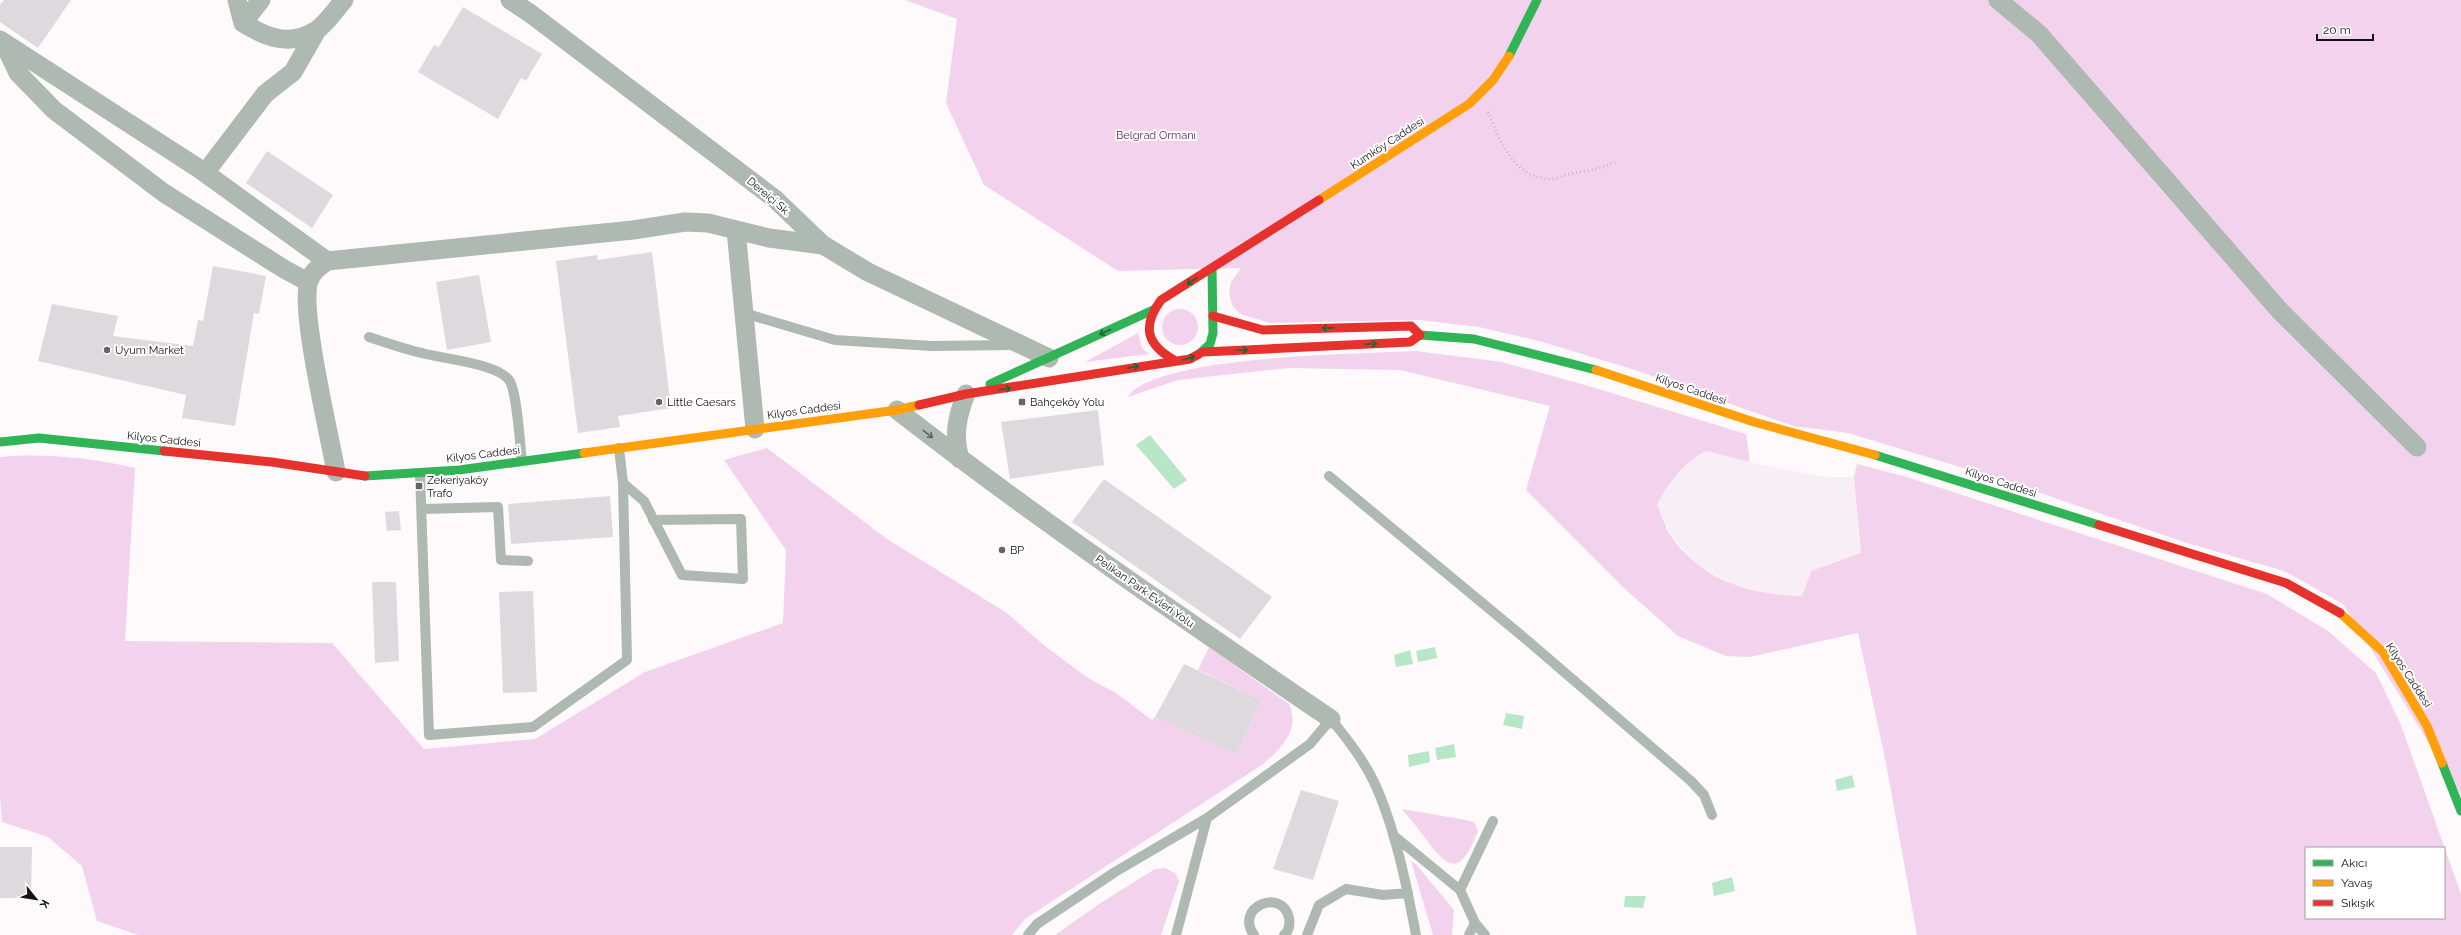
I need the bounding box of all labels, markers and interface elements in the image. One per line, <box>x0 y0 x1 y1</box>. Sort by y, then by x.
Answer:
scale bar <box>2317 16 2373 42</box>
text: 20 m <box>2323 23 2351 37</box>
street label: Kumköy Caddesi <box>1348 115 1427 172</box>
park label: Belgrad Ormanı <box>1116 129 1196 142</box>
street label: Dereiçi Sk. <box>744 174 793 218</box>
one-way arrow <box>1187 277 1198 286</box>
one-way arrow <box>1322 324 1335 332</box>
one-way arrow <box>1099 329 1111 336</box>
one-way arrow <box>1364 341 1377 348</box>
place label: Uyum Market <box>115 344 184 357</box>
marker: Uyum Market <box>102 345 112 355</box>
one-way arrow <box>1235 347 1248 354</box>
one-way arrow <box>1182 354 1195 361</box>
one-way arrow <box>1126 363 1139 371</box>
street label: Kilyos Caddesi <box>1654 371 1728 408</box>
one-way arrow <box>998 385 1011 393</box>
place label: Little Caesars <box>667 396 736 409</box>
place label: Bahçeköy Yolu <box>1030 396 1104 409</box>
marker: Little Caesars <box>654 397 664 407</box>
marker: Bahçeköy Yolu <box>1017 397 1027 407</box>
street label: Kilyos Caddesi <box>766 399 842 422</box>
street label: Kilyos Caddesi <box>126 429 201 450</box>
one-way arrow <box>922 430 933 439</box>
street label: Kilyos Caddesi <box>445 444 521 465</box>
street label: Kilyos Caddesi <box>1964 465 2038 500</box>
place label: Zekeriyaköy Trafo <box>427 474 488 500</box>
marker: Zekeriyaköy Trafo <box>414 481 424 491</box>
place label: BP <box>1010 544 1024 557</box>
marker: BP <box>997 545 1007 555</box>
street label: Pelikan Park Evleri Yolu <box>1093 552 1197 630</box>
street label: Kilyos Caddesi <box>2383 641 2434 710</box>
legend <box>2305 847 2445 919</box>
text: Akıcı <box>2341 856 2367 870</box>
text: Yavaş <box>2341 876 2373 890</box>
north arrow <box>16 879 56 919</box>
text: Sıkışık <box>2341 896 2375 910</box>
text: K <box>36 897 52 911</box>

